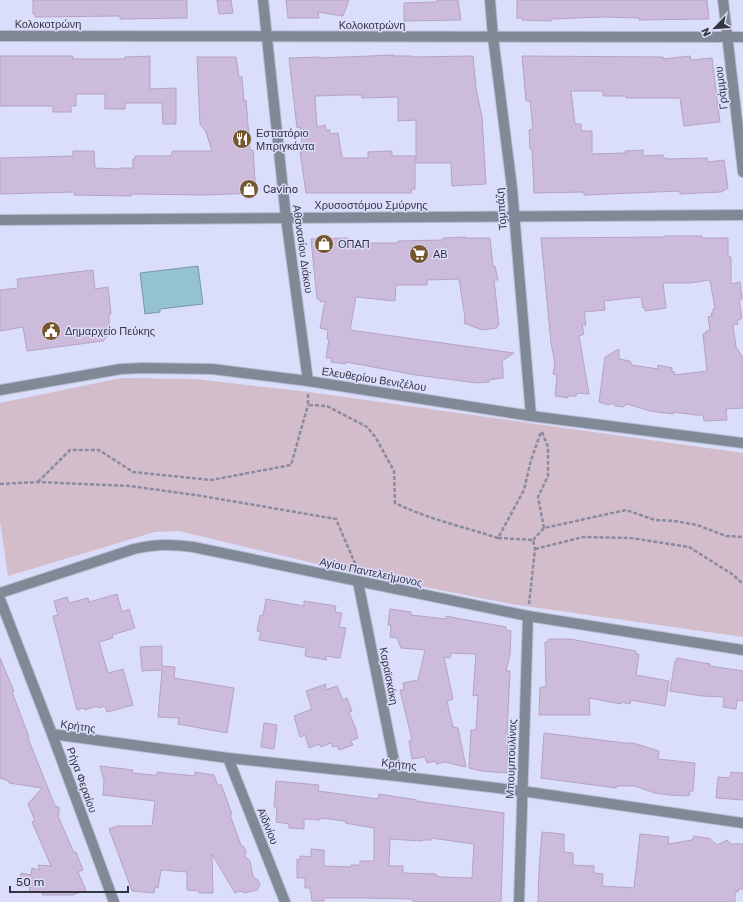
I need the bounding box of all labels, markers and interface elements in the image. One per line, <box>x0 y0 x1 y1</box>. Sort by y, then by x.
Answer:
north arrow <box>695 8 735 48</box>
street label: Κολοκοτρώνη <box>15 18 81 31</box>
street label: Κολοκοτρώνη <box>339 19 405 32</box>
text: N <box>699 26 714 38</box>
street label: Γράμμου <box>712 66 731 110</box>
place label: Εστιατόριο Μπριγκάντα <box>256 127 315 153</box>
restaurant icon: Εστιατόριο Μπριγκάντα <box>231 128 253 150</box>
shop icon: Cavino <box>238 178 260 200</box>
place label: Cavino <box>263 183 298 196</box>
street label: Τομπάζη <box>493 187 510 231</box>
street label: Χρυσοστόμου Σμύρνης <box>314 199 428 212</box>
street label: Αθανασίου Διάκου <box>290 204 315 294</box>
shop icon: ΟΠΑΠ <box>313 233 335 255</box>
place label: ΟΠΑΠ <box>338 238 370 251</box>
supermarket icon: ΑΒ <box>408 243 430 265</box>
place label: ΑΒ <box>433 248 448 261</box>
public building icon: Δημαρχείο Πεύκης <box>40 320 62 342</box>
place label: Δημαρχείο Πεύκης <box>65 325 155 338</box>
street label: Ελευθερίου Βενιζέλου <box>321 365 427 394</box>
street label: Αγίου Παντελεήμονος <box>318 555 424 590</box>
street label: Καραϊσκάκη <box>377 646 400 706</box>
street label: Κρήτης <box>59 718 96 735</box>
street label: Μπουμπουλίνας <box>504 719 519 799</box>
street label: Ρήγα Φεραίου <box>64 746 99 815</box>
street label: Κρήτης <box>381 756 417 773</box>
street label: Αϊδινίου <box>254 806 281 846</box>
scale bar <box>10 868 128 894</box>
text: 50 m <box>16 875 44 889</box>

